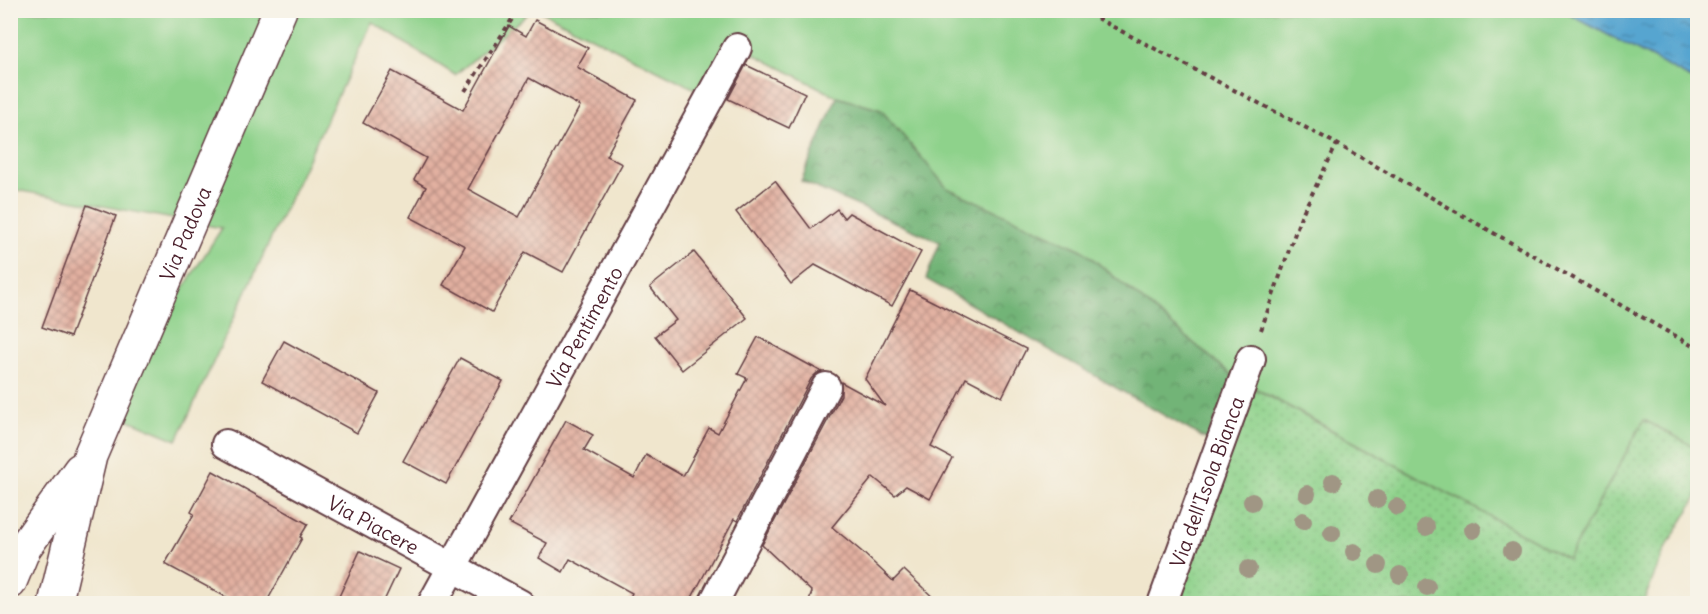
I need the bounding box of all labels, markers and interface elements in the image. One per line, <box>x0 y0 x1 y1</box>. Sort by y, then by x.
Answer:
street label: Via Padova <box>154 182 216 284</box>
street label: Via Pentimento <box>540 261 628 392</box>
street label: Via dell'Isola Bianca <box>1164 393 1249 571</box>
street label: Via Piacere <box>324 489 423 559</box>

